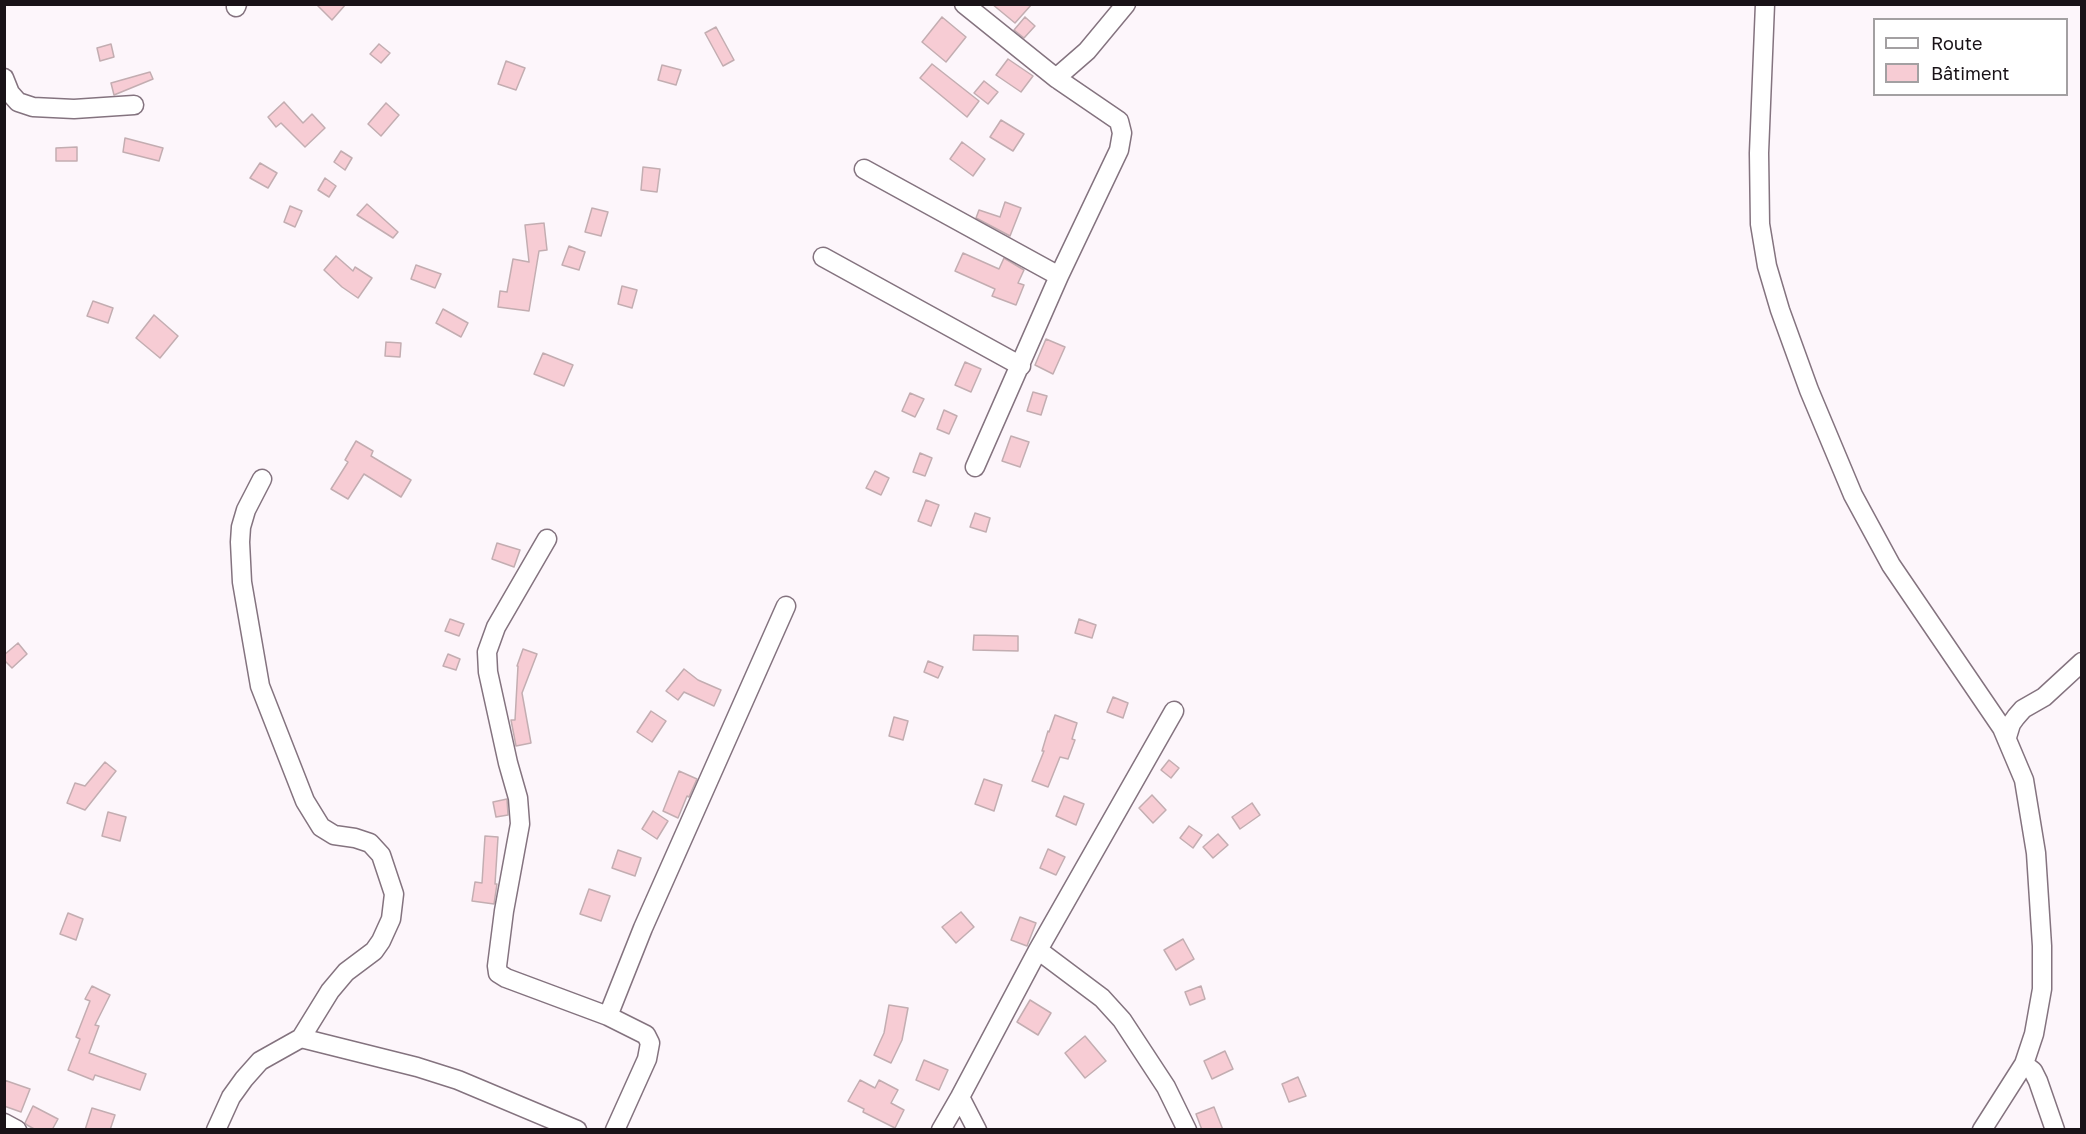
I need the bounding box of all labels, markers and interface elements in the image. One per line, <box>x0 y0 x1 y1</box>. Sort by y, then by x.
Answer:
legend <box>1873 18 2068 96</box>
text: Route <box>1931 32 1982 54</box>
text: Bâtiment <box>1931 62 2010 84</box>

